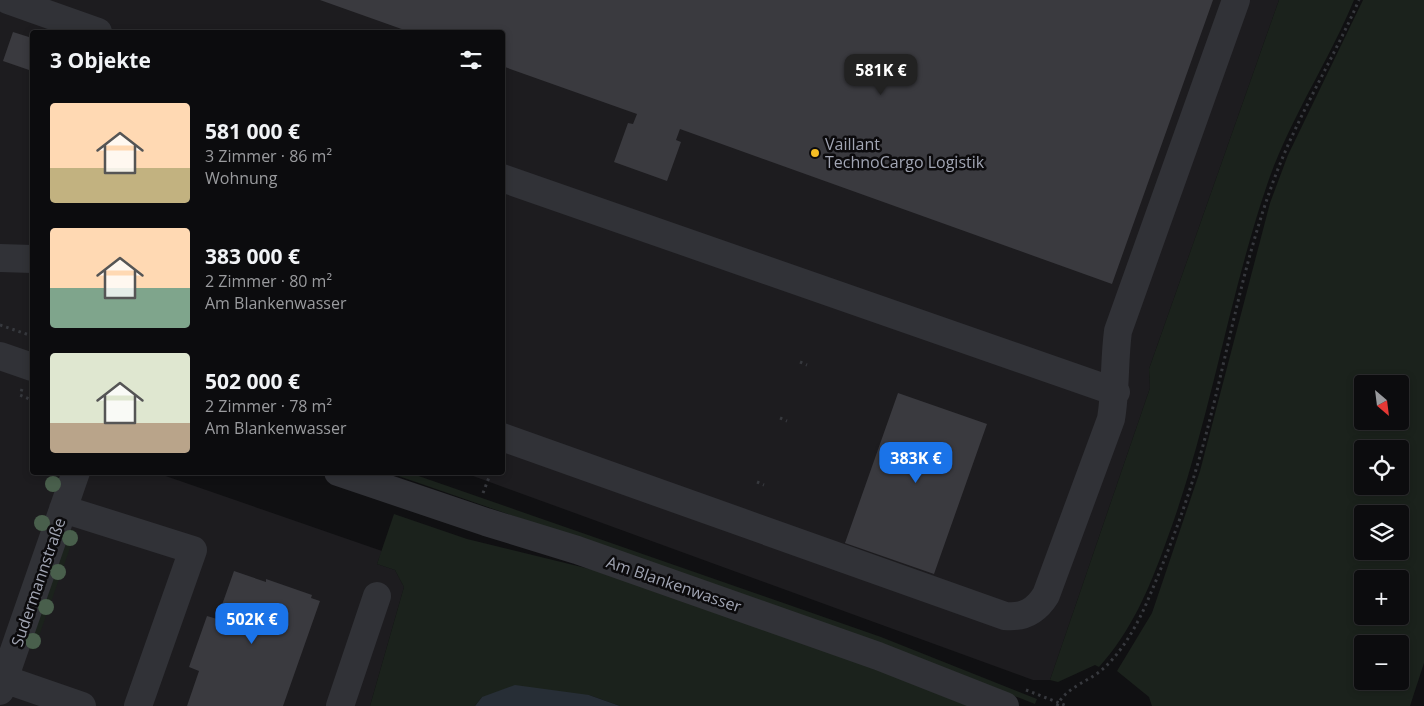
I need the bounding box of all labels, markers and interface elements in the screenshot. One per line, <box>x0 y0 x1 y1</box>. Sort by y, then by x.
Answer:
text: 3 Objekte <box>50 46 151 74</box>
icon: filters <box>457 46 485 74</box>
pin: 581K € <box>840 54 922 96</box>
text: 581K € <box>855 59 907 81</box>
text: 581 000 € <box>205 117 300 145</box>
icon: home <box>90 123 150 183</box>
place label: Vaillant TechnoCargo Logistik <box>825 133 985 173</box>
text: 3 Zimmer · 86 m² <box>205 145 332 167</box>
marker: Vaillant TechnoCargo Logistik <box>809 147 821 159</box>
text: Wohnung <box>205 167 277 189</box>
text: 383 000 € <box>205 242 300 270</box>
icon: home <box>90 248 150 308</box>
text: 2 Zimmer · 80 m² <box>205 270 332 292</box>
text: Am Blankenwasser <box>205 292 346 314</box>
text: 502 000 € <box>205 367 300 395</box>
icon: home <box>90 373 150 433</box>
north arrow <box>1354 375 1409 430</box>
map controls <box>1354 375 1409 690</box>
text: 2 Zimmer · 78 m² <box>205 395 332 417</box>
text: Am Blankenwasser <box>205 417 346 439</box>
button: locate <box>1354 440 1409 495</box>
pin: 383K € <box>875 442 957 484</box>
text: 383K € <box>890 447 942 469</box>
button: layers <box>1354 505 1409 560</box>
street label: Sudermannstraße <box>6 515 70 649</box>
street label: Am Blankenwasser <box>604 551 745 618</box>
button: + <box>1354 570 1409 625</box>
pin: 502K € <box>211 602 293 645</box>
text: 502K € <box>226 608 278 630</box>
button: − <box>1354 635 1409 690</box>

